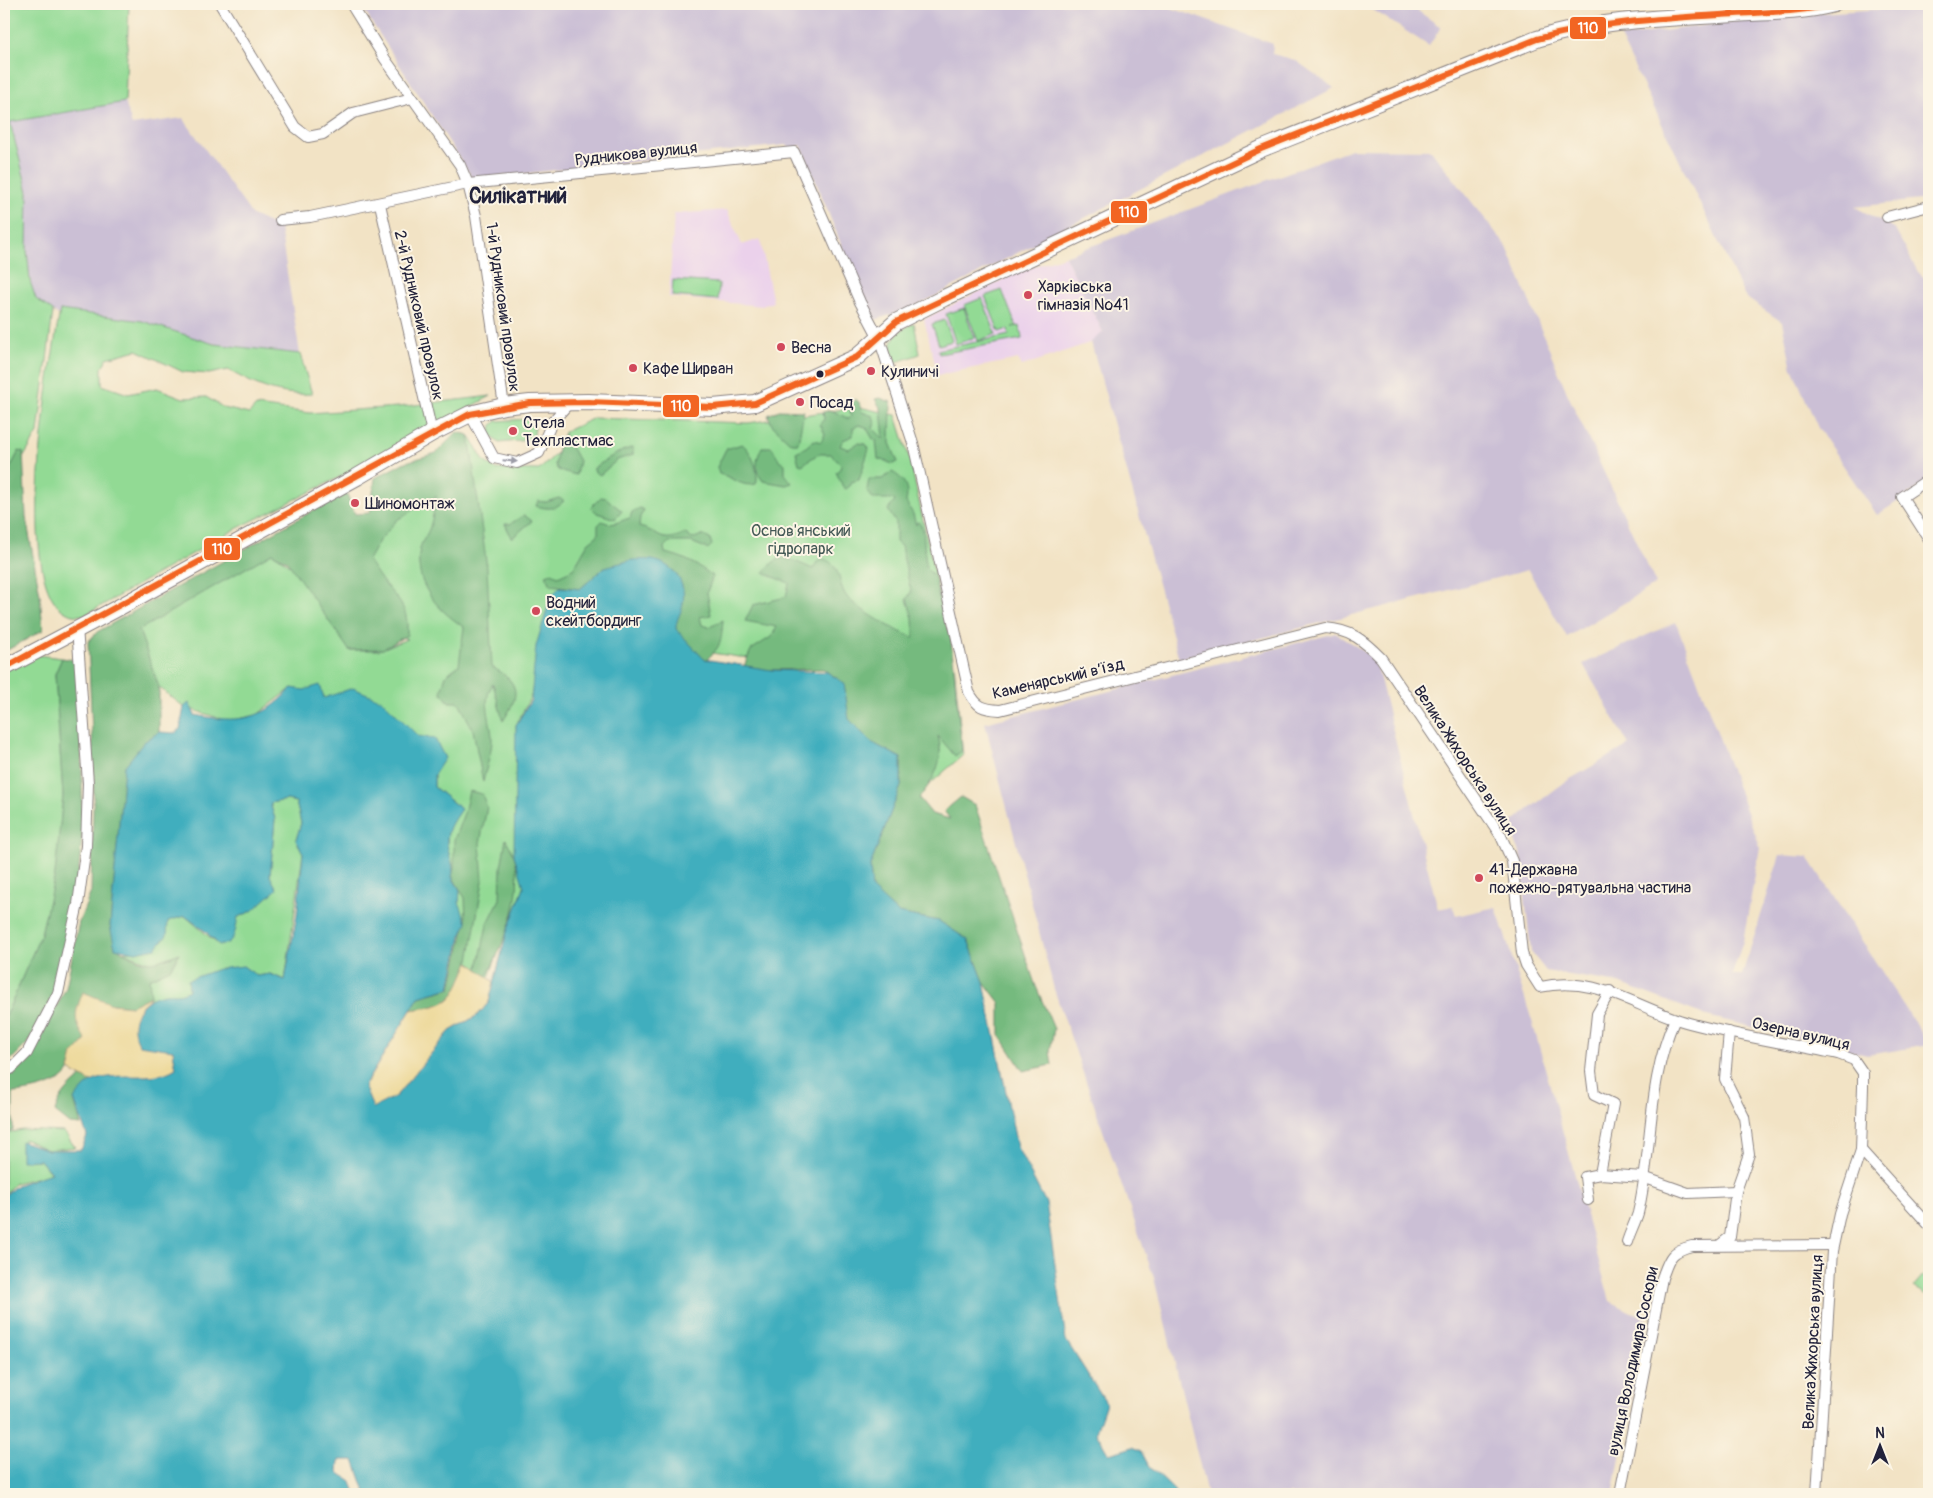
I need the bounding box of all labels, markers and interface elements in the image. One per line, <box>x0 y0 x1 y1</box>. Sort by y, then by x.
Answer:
line badge: 110 <box>1569 16 1607 40</box>
text: 110 <box>1578 20 1599 37</box>
street label: Рудникова вулиця <box>574 138 698 170</box>
district label: Силікатний <box>469 183 567 210</box>
line badge: 110 <box>1110 200 1148 224</box>
text: 110 <box>1119 204 1140 221</box>
street label: 1-й Рудниковий провулок <box>481 221 525 393</box>
street label: 2-й Рудниковий провулок <box>390 228 448 402</box>
place label: Харківська гімназія №41 <box>1038 277 1129 315</box>
marker: Харківська гімназія №41 <box>1022 289 1034 301</box>
place label: Весна <box>791 338 832 358</box>
marker: Весна <box>775 341 787 353</box>
place label: Кафе Ширван <box>643 359 733 379</box>
marker: Кафе Ширван <box>627 362 639 374</box>
place label: Кулиничі <box>881 362 939 382</box>
marker: Кулиничі <box>865 365 877 377</box>
unlabelled marker <box>815 369 825 379</box>
place label: Посад <box>810 393 854 413</box>
line badge: 110 <box>662 394 700 418</box>
marker: Посад <box>794 396 806 408</box>
text: 110 <box>671 398 692 415</box>
place label: Стела Техпластмас <box>523 413 614 451</box>
marker: Стела Техпластмас <box>507 425 519 437</box>
one-way arrow <box>502 457 518 465</box>
place label: Шиномонтаж <box>365 494 455 514</box>
marker: Шиномонтаж <box>349 497 361 509</box>
park label: Основ'янський гідропарк <box>751 521 851 559</box>
line badge: 110 <box>203 537 241 561</box>
text: 110 <box>212 541 233 558</box>
place label: Водний скейтбординг <box>546 593 642 631</box>
marker: Водний скейтбординг <box>530 605 542 617</box>
street label: Каменярський в’їзд <box>990 654 1126 704</box>
street label: Велика Жихорська вулиця <box>1409 682 1521 839</box>
place label: 41-Державна пожежно-рятувальна частина <box>1489 860 1691 898</box>
marker: 41-Державна пожежно-рятувальна частина <box>1473 872 1485 884</box>
street label: Озерна вулиця <box>1750 1013 1852 1055</box>
street label: Велика Жихорська вулиця <box>1798 1254 1828 1430</box>
street label: вулиця Володимира Сосюри <box>1603 1265 1663 1457</box>
north arrow <box>1856 1420 1906 1470</box>
text: N <box>1875 1425 1885 1442</box>

